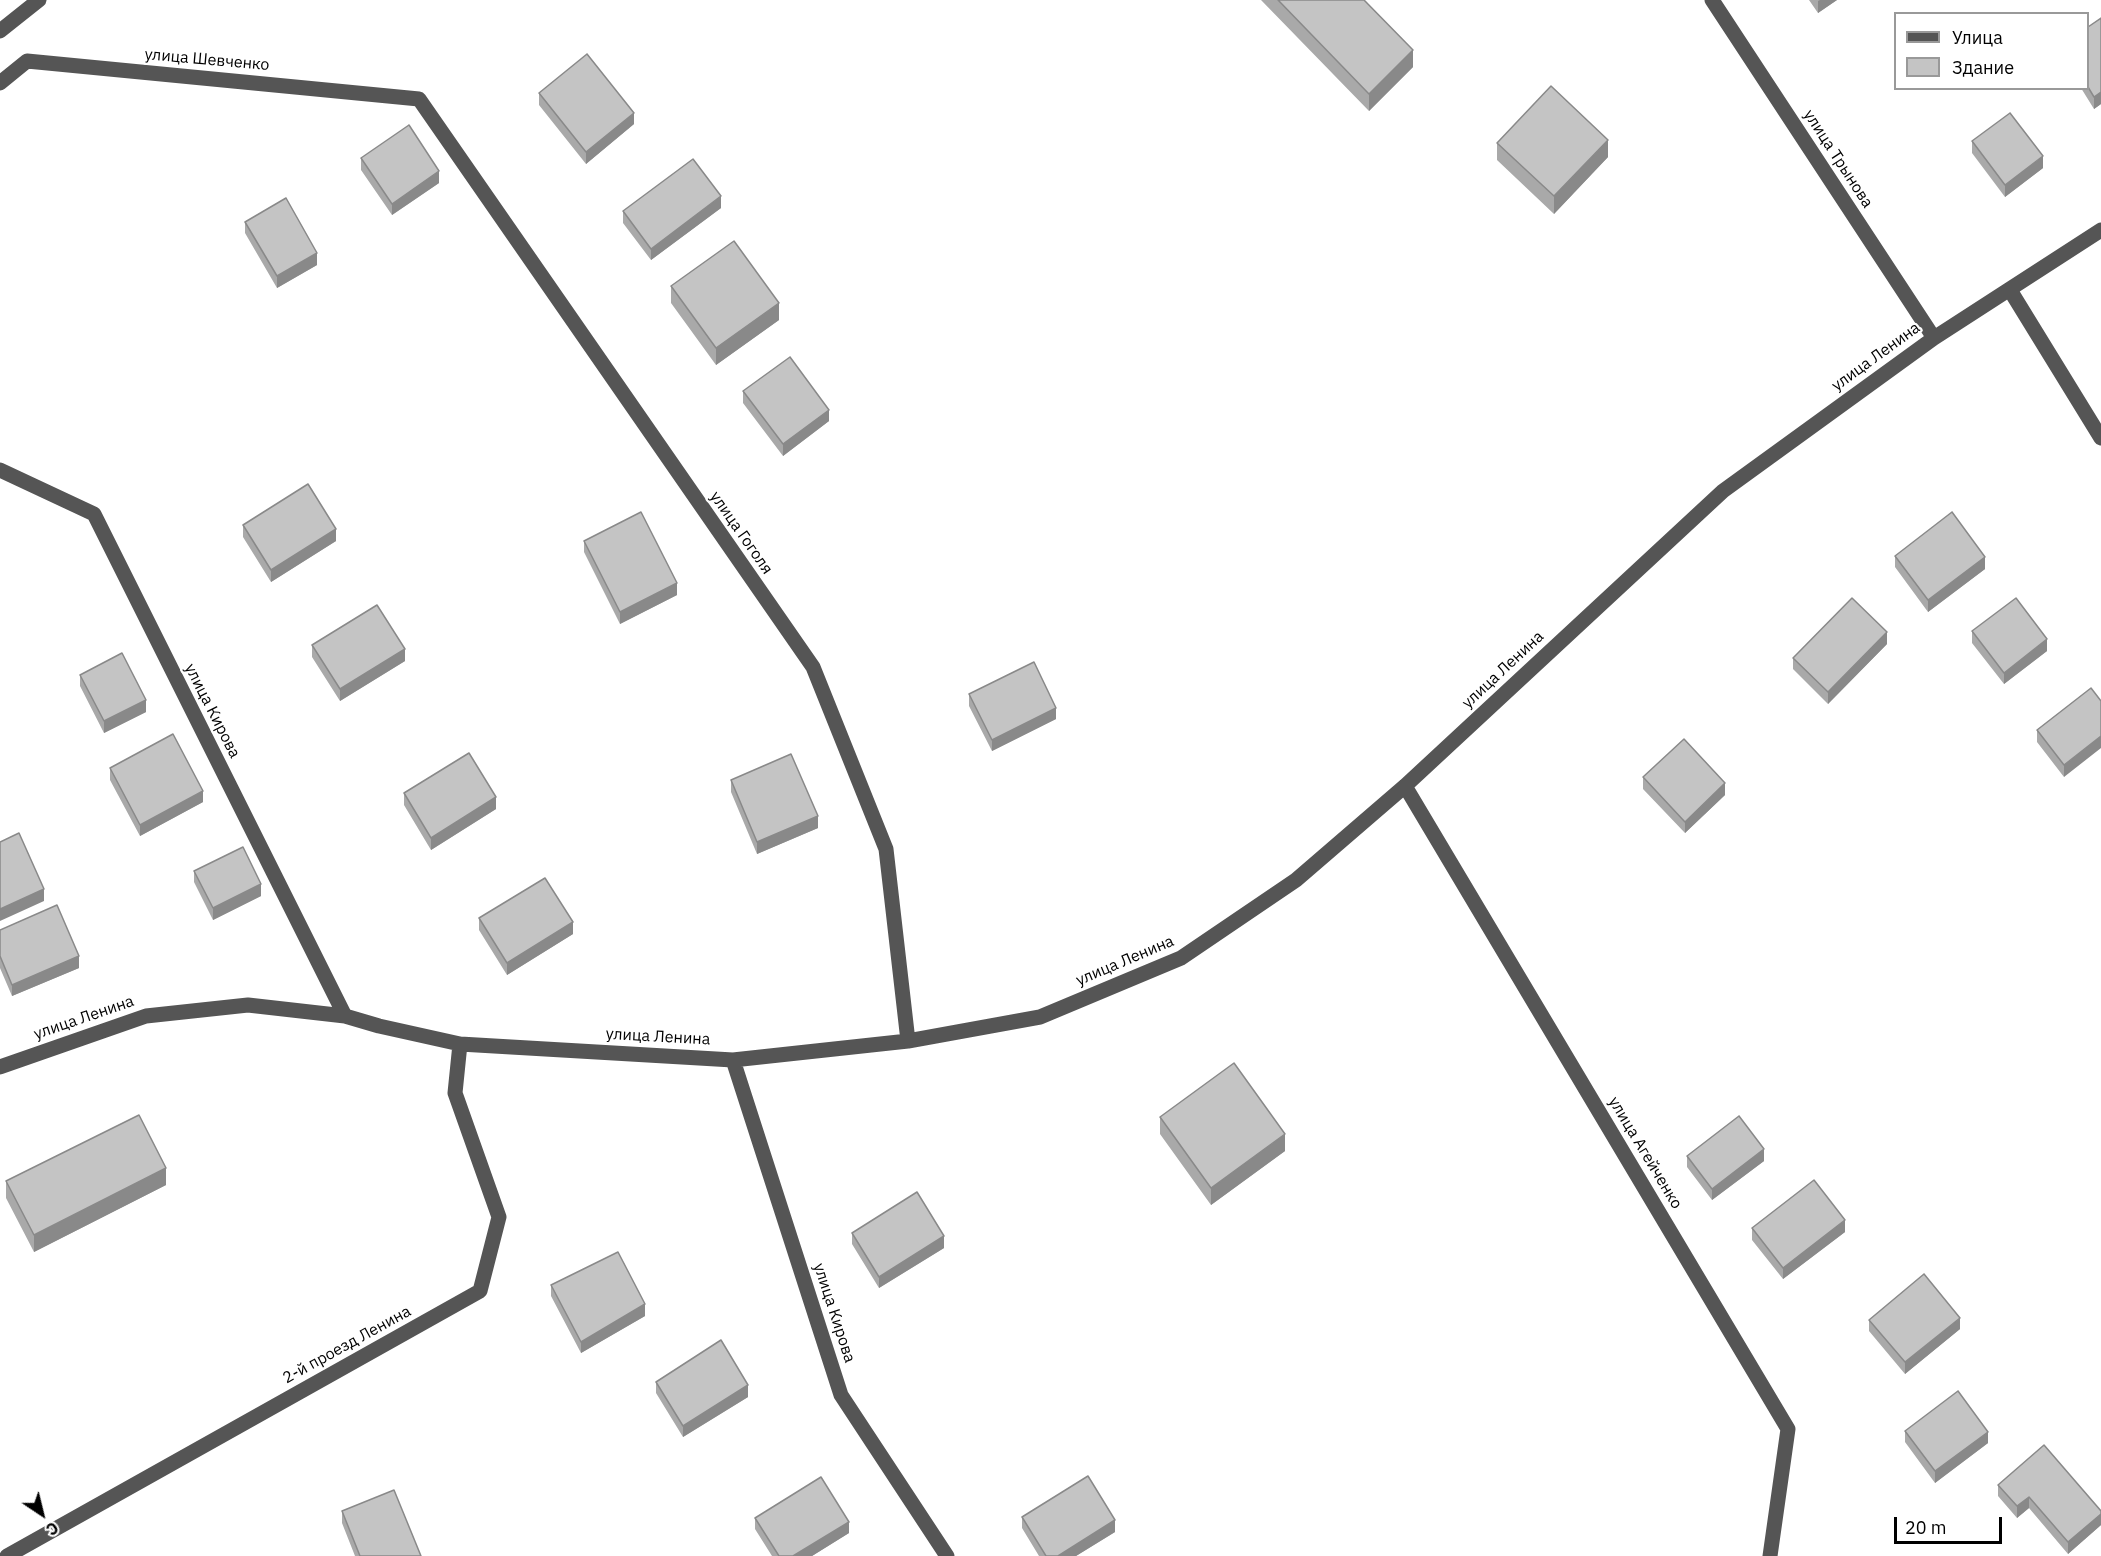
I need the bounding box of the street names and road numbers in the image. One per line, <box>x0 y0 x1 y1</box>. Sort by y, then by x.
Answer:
street label: улица Шевченко <box>144 45 270 75</box>
street label: улица Трынова <box>1799 106 1877 212</box>
street label: улица Ленина <box>1828 318 1924 396</box>
street label: улица Гоголя <box>705 488 777 578</box>
street label: улица Ленина <box>1458 627 1548 713</box>
street label: улица Кирова <box>180 661 244 761</box>
street label: улица Ленина <box>1073 932 1177 990</box>
street label: улица Ленина <box>31 992 137 1044</box>
street label: улица Ленина <box>605 1025 711 1049</box>
street label: улица Агейченко <box>1604 1093 1686 1213</box>
street label: улица Кирова <box>809 1261 859 1365</box>
street label: 2-й проезд Ленина <box>280 1302 414 1388</box>

